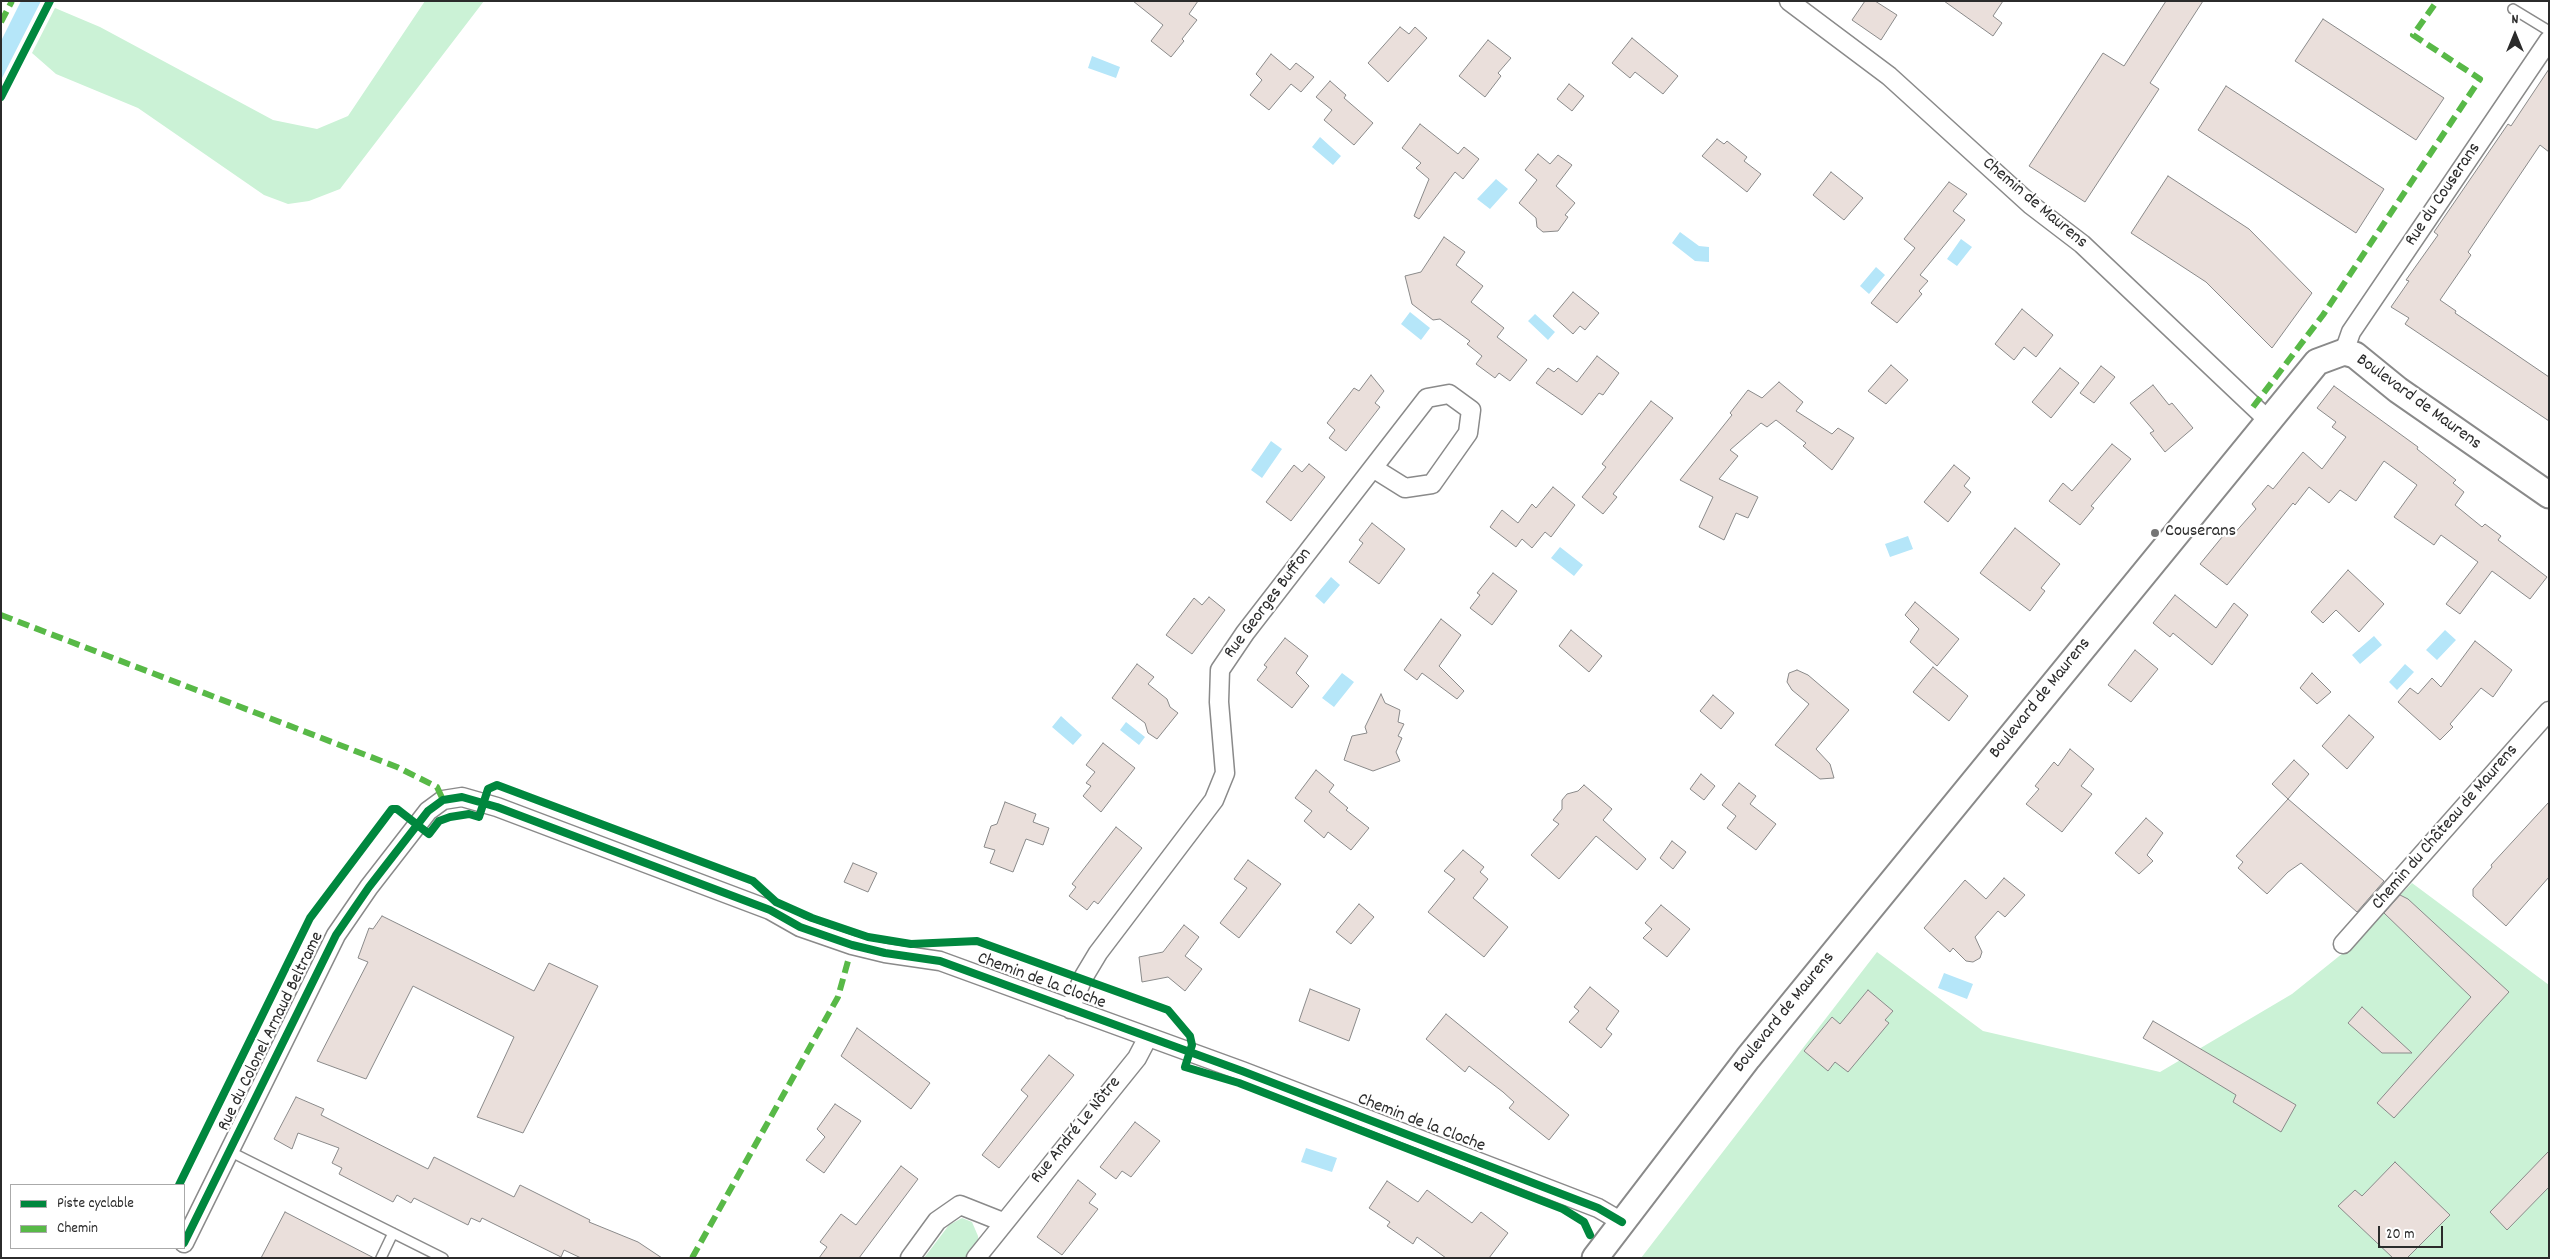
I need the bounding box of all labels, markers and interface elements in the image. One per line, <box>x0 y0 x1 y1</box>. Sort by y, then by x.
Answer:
north arrow <box>2490 10 2540 60</box>
text: N <box>2512 10 2518 30</box>
street label: Rue du Couserans <box>2401 139 2487 251</box>
street label: Chemin de Maurens <box>1977 154 2091 254</box>
street label: Boulevard de Maurens <box>2351 350 2485 456</box>
place label: Couserans <box>2165 522 2236 544</box>
marker: Couserans <box>2149 527 2161 539</box>
street label: Rue Georges Buffon <box>1220 545 1318 663</box>
street label: Boulevard de Maurens <box>1986 634 2096 764</box>
street label: Chemin du Château de Maurens <box>2368 741 2524 915</box>
street label: Rue du Colonel Arnaud Beltrame <box>214 929 330 1135</box>
street label: Boulevard de Maurens <box>1730 948 1840 1078</box>
street label: Chemin de la Cloche <box>974 949 1108 1015</box>
street label: Rue André Le Nôtre <box>1027 1073 1127 1189</box>
street label: Chemin de la Cloche <box>1354 1090 1488 1158</box>
legend <box>10 1184 185 1249</box>
text: Piste cyclable <box>57 1193 134 1215</box>
scale bar <box>2380 1216 2445 1248</box>
text: Chemin <box>57 1218 98 1240</box>
text: 20 m <box>2386 1224 2414 1246</box>

